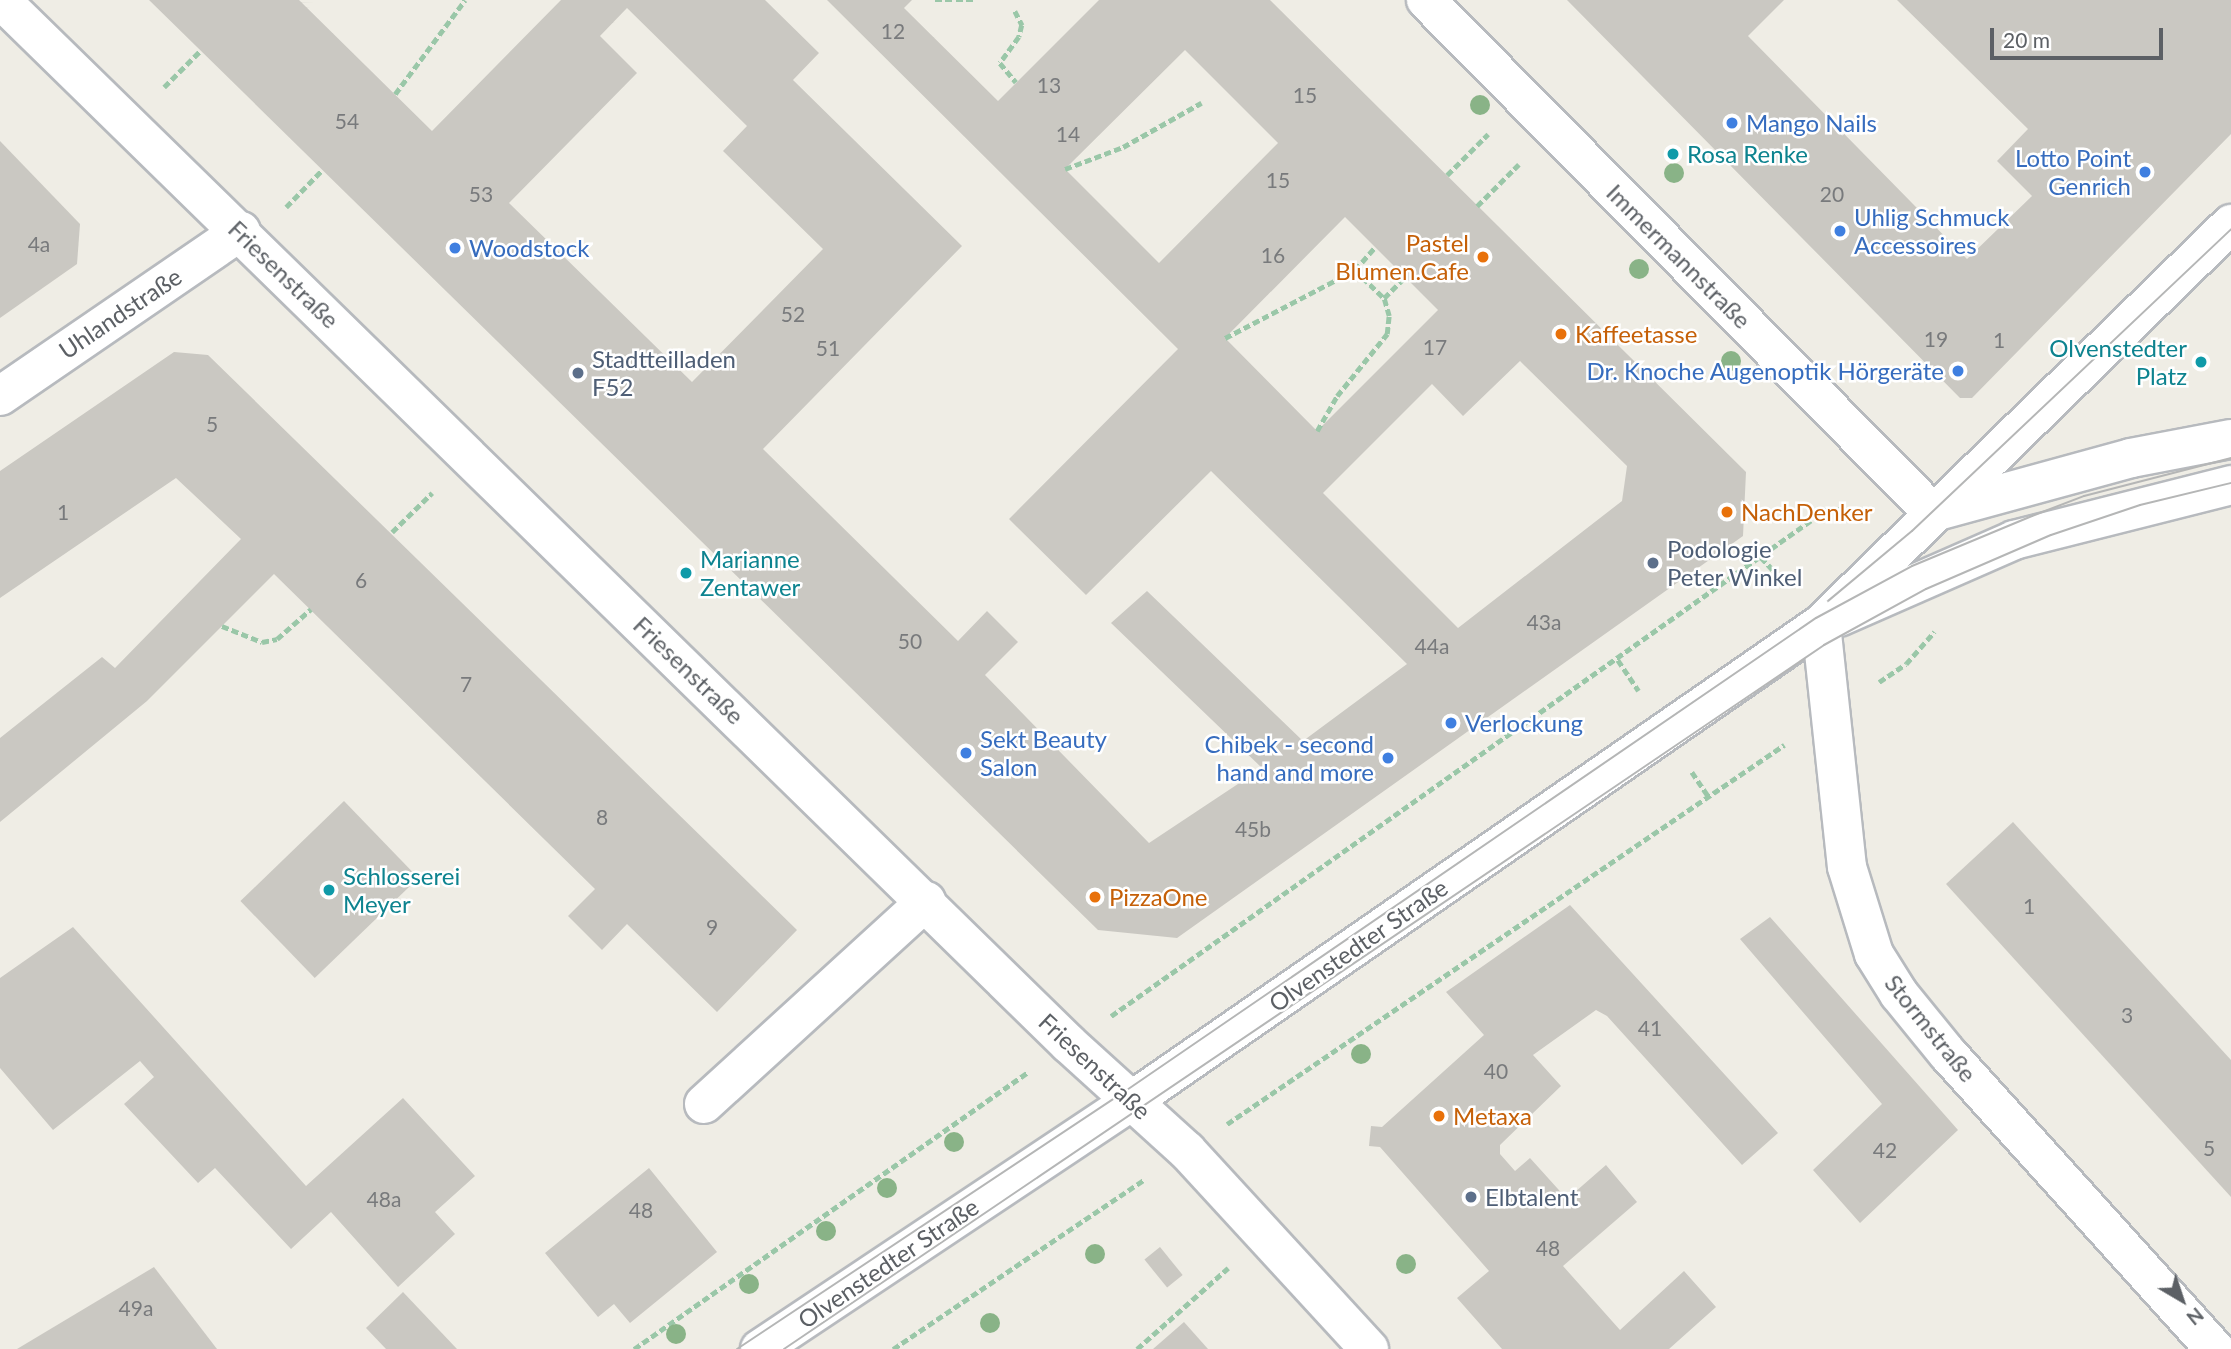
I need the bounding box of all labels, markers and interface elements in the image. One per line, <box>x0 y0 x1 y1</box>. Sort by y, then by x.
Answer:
scale bar <box>1993 14 2166 58</box>
house number: 12 <box>881 18 905 44</box>
text: 20 m <box>2003 27 2050 52</box>
house number: 13 <box>1037 72 1061 98</box>
house number: 15 <box>1293 82 1317 108</box>
house number: 54 <box>335 108 359 134</box>
place label: Mango Nails <box>1746 109 1877 137</box>
marker: Mango Nails <box>1724 115 1740 131</box>
house number: 14 <box>1056 121 1080 147</box>
place label: Rosa Renke <box>1687 140 1808 168</box>
place label: Lotto Point Genrich <box>2015 144 2131 200</box>
marker: Rosa Renke <box>1665 146 1681 162</box>
marker: Lotto Point Genrich <box>2137 164 2153 180</box>
house number: 15 <box>1266 167 1290 193</box>
street label: Immermannstraße <box>1601 178 1757 334</box>
house number: 53 <box>469 181 493 207</box>
house number: 20 <box>1820 181 1844 207</box>
place label: Uhlig Schmuck Accessoires <box>1854 203 2009 259</box>
street label: Friesenstraße <box>223 214 345 334</box>
marker: Uhlig Schmuck Accessoires <box>1832 223 1848 239</box>
place label: Pastel Blumen.Cafe <box>1335 229 1469 285</box>
house number: 4a <box>28 231 50 257</box>
place label: Woodstock <box>469 234 589 262</box>
marker: Woodstock <box>447 240 463 256</box>
house number: 16 <box>1261 242 1285 268</box>
marker: Pastel Blumen.Cafe <box>1475 249 1491 265</box>
street label: Uhlandstraße <box>53 262 187 364</box>
house number: 52 <box>781 301 805 327</box>
place label: Kaffeetasse <box>1575 320 1697 348</box>
marker: Kaffeetasse <box>1553 326 1569 342</box>
house number: 19 <box>1924 326 1948 352</box>
house number: 1 <box>1993 327 2005 353</box>
house number: 17 <box>1423 334 1447 360</box>
place label: Olvenstedter Platz <box>2049 334 2187 390</box>
house number: 51 <box>816 335 840 361</box>
place label: Stadtteilladen F52 <box>592 345 736 401</box>
marker: Olvenstedter Platz <box>2193 354 2209 370</box>
place label: Dr. Knoche Augenoptik Hörgeräte <box>1586 357 1944 385</box>
marker: Dr. Knoche Augenoptik Hörgeräte <box>1950 363 1966 379</box>
marker: Stadtteilladen F52 <box>570 365 586 381</box>
house number: 5 <box>206 411 218 437</box>
place label: NachDenker <box>1741 498 1873 526</box>
house number: 1 <box>57 499 69 525</box>
marker: NachDenker <box>1719 504 1735 520</box>
place label: Podologie Peter Winkel <box>1667 535 1803 591</box>
place label: Marianne Zentawer <box>700 545 800 601</box>
marker: Podologie Peter Winkel <box>1645 555 1661 571</box>
marker: Marianne Zentawer <box>678 565 694 581</box>
house number: 6 <box>355 567 367 593</box>
house number: 43a <box>1527 609 1561 635</box>
street label: Friesenstraße <box>628 610 750 730</box>
house number: 50 <box>898 628 922 654</box>
house number: 44a <box>1415 633 1449 659</box>
house number: 7 <box>460 671 472 697</box>
place label: Verlockung <box>1465 709 1583 737</box>
marker: Verlockung <box>1443 715 1459 731</box>
place label: Sekt Beauty Salon <box>980 725 1107 781</box>
place label: Chibek - second hand and more <box>1205 730 1374 786</box>
marker: Sekt Beauty Salon <box>958 745 974 761</box>
marker: Chibek - second hand and more <box>1380 750 1396 766</box>
house number: 8 <box>596 804 608 830</box>
house number: 45b <box>1235 816 1271 842</box>
place label: Schlosserei Meyer <box>343 862 460 918</box>
street label: Olvenstedter Straße <box>1263 872 1453 1018</box>
marker: Schlosserei Meyer <box>321 882 337 898</box>
place label: PizzaOne <box>1109 883 1207 911</box>
marker: PizzaOne <box>1087 889 1103 905</box>
house number: 1 <box>2023 893 2035 919</box>
house number: 9 <box>706 914 718 940</box>
street label: Stormstraße <box>1879 969 1983 1087</box>
house number: 3 <box>2121 1002 2133 1028</box>
street label: Friesenstraße <box>1033 1007 1157 1125</box>
house number: 41 <box>1638 1015 1662 1041</box>
house number: 40 <box>1484 1058 1508 1084</box>
place label: Metaxa <box>1453 1102 1532 1130</box>
marker: Metaxa <box>1431 1108 1447 1124</box>
house number: 5 <box>2203 1135 2215 1161</box>
house number: 42 <box>1873 1137 1897 1163</box>
place label: Elbtalent <box>1485 1183 1578 1211</box>
house number: 48a <box>367 1186 401 1212</box>
marker: Elbtalent <box>1463 1189 1479 1205</box>
street label: Olvenstedter Straße <box>792 1192 984 1334</box>
house number: 48 <box>629 1197 653 1223</box>
house number: 48 <box>1536 1235 1560 1261</box>
north arrow <box>2147 1265 2217 1335</box>
house number: 49a <box>119 1295 153 1321</box>
text: N <box>2183 1303 2208 1330</box>

